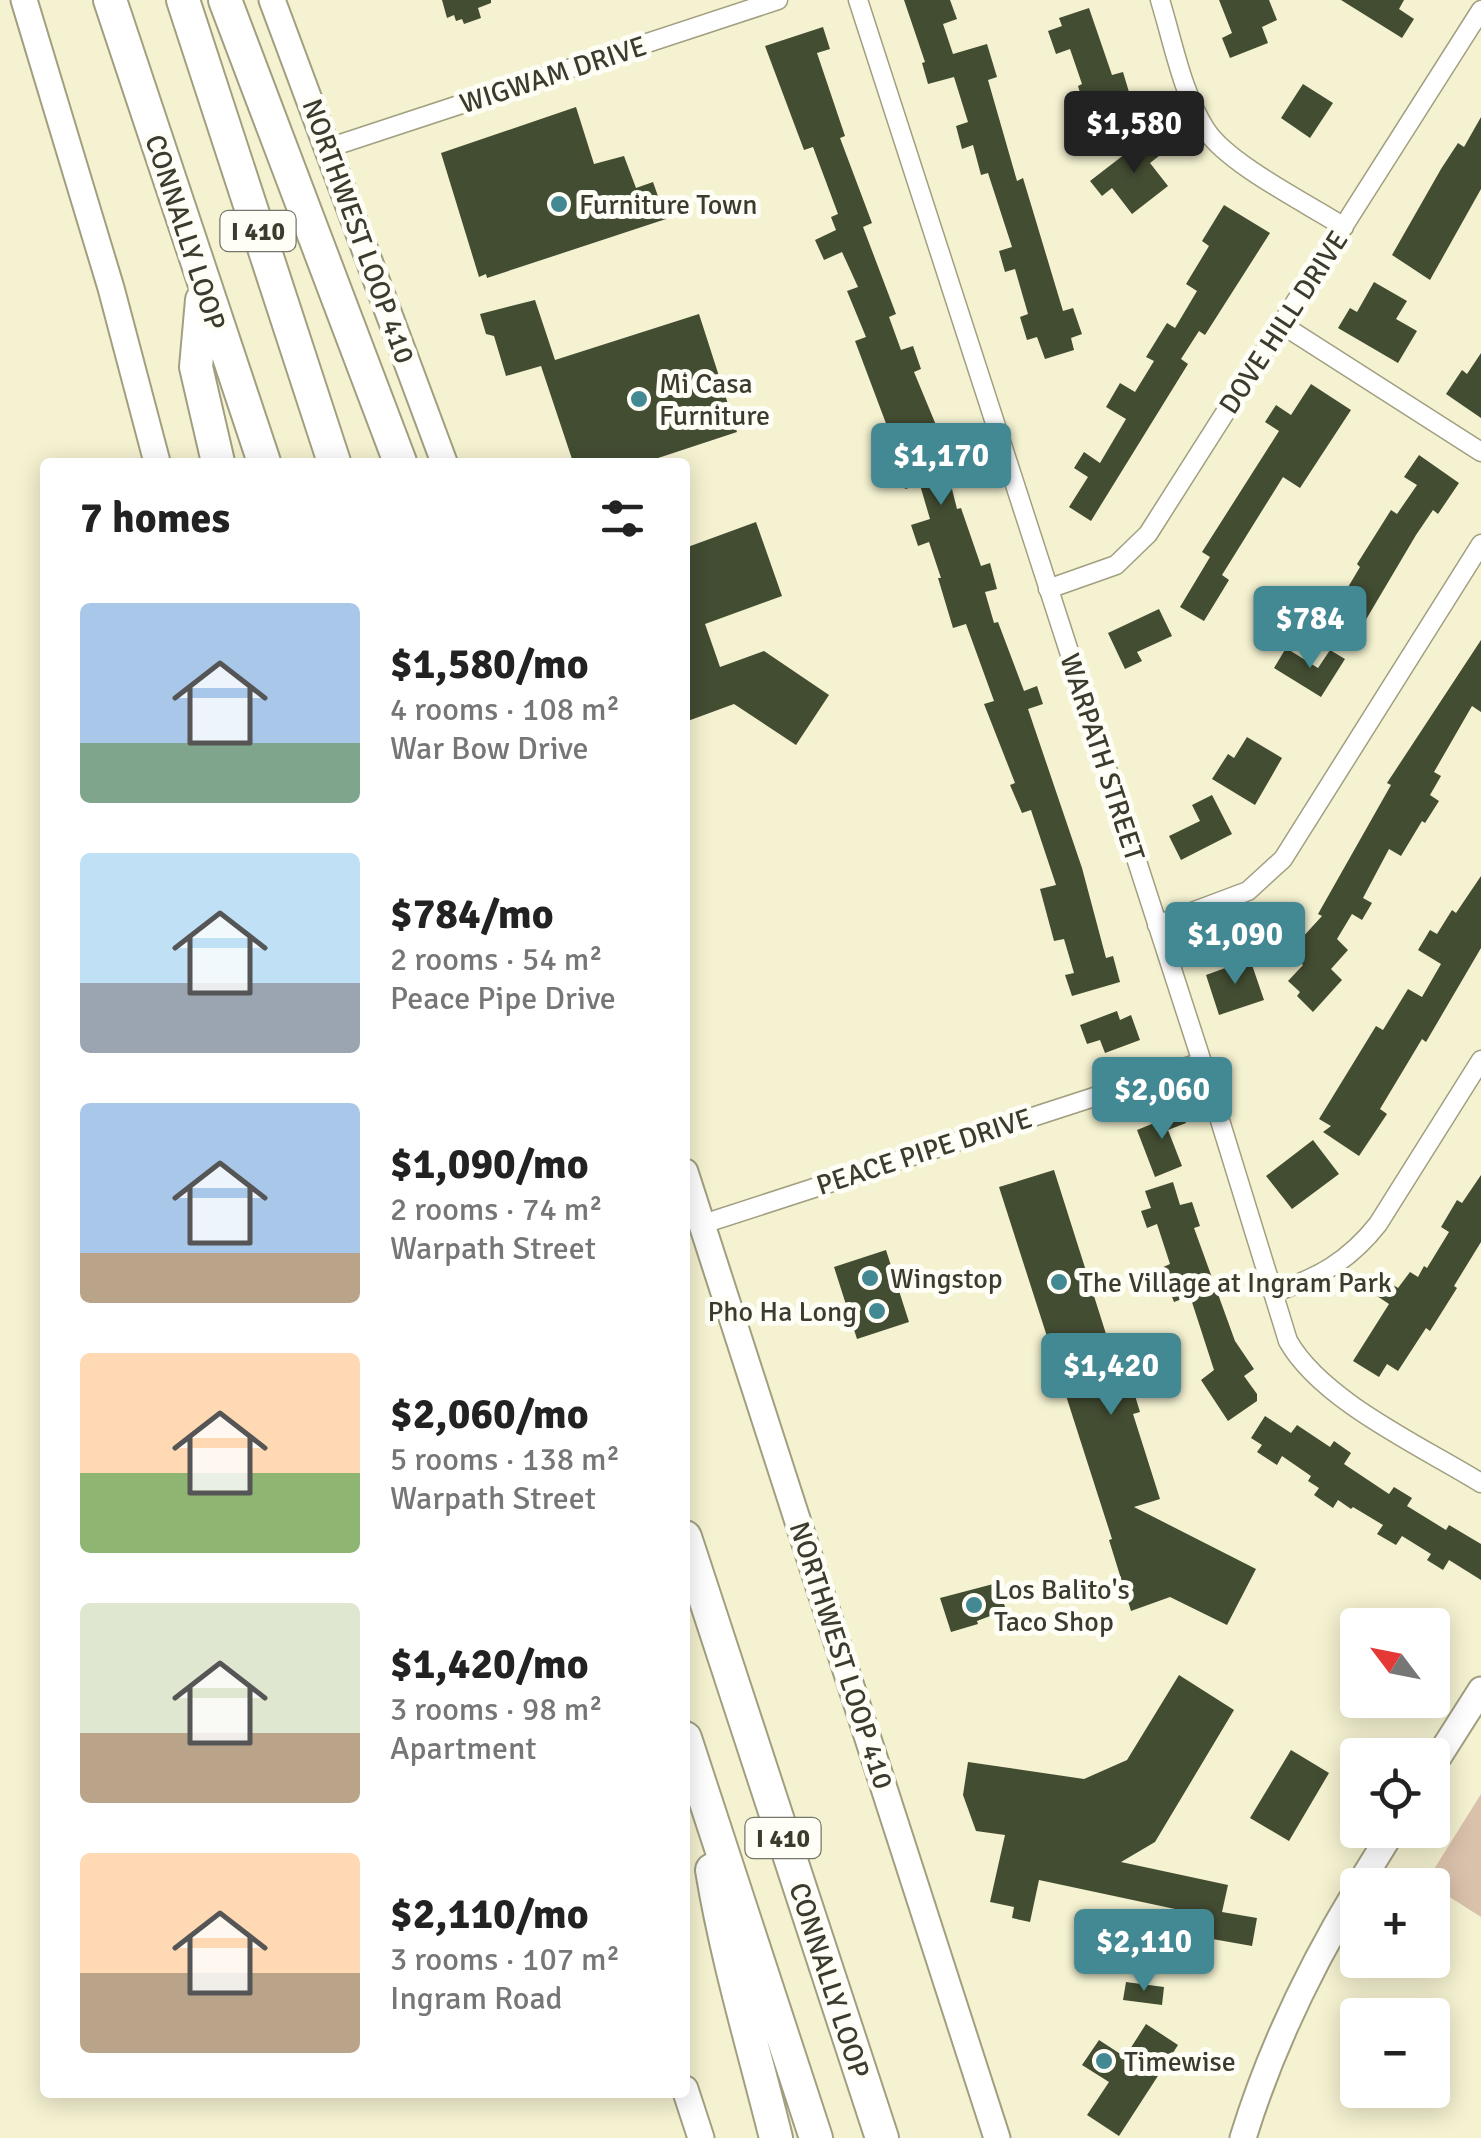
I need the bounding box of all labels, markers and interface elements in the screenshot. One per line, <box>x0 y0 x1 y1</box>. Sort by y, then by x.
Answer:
street label: WIGWAM DRIVE <box>456 29 651 121</box>
pin: $1,580 <box>1053 91 1215 176</box>
street label: NORTHWEST LOOP 410 <box>294 94 422 368</box>
text: $1,580 <box>1086 104 1182 143</box>
street label: CONNALLY LOOP <box>137 130 233 334</box>
place label: Furniture Town <box>579 188 758 222</box>
marker: Furniture Town <box>548 193 570 215</box>
road number: I 410 <box>220 211 296 251</box>
street label: DOVE HILL DRIVE <box>1212 225 1356 420</box>
place label: Mi Casa Furniture <box>659 367 770 433</box>
marker: Mi Casa Furniture <box>628 388 650 410</box>
pin: $1,170 <box>860 423 1022 508</box>
text: $1,170 <box>893 436 989 475</box>
icon: filters <box>595 491 650 546</box>
text: 7 homes <box>80 493 230 544</box>
pin: $784 <box>1251 586 1369 671</box>
text: $784 <box>1275 599 1345 638</box>
text: $1,580/mo <box>390 639 589 690</box>
icon: home <box>160 643 280 763</box>
street label: WARPATH STREET <box>1052 649 1152 866</box>
text: 4 rooms · 108 m² <box>390 690 620 729</box>
text: War Bow Drive <box>390 729 589 768</box>
text: $784/mo <box>390 889 554 940</box>
icon: home <box>160 893 280 1013</box>
pin: $1,090 <box>1154 902 1316 987</box>
text: $1,090 <box>1187 915 1283 954</box>
text: 2 rooms · 54 m² <box>390 940 603 979</box>
text: Peace Pipe Drive <box>390 979 616 1018</box>
pin: $2,060 <box>1081 1057 1243 1142</box>
text: $2,060 <box>1114 1070 1210 1109</box>
street label: PEACE PIPE DRIVE <box>812 1101 1036 1203</box>
text: $1,090/mo <box>390 1139 589 1190</box>
icon: home <box>160 1143 280 1263</box>
text: 2 rooms · 74 m² <box>390 1190 603 1229</box>
text: Warpath Street <box>390 1229 596 1268</box>
place label: Wingstop <box>890 1262 1003 1296</box>
place label: The Village at Ingram Park <box>1079 1266 1392 1300</box>
marker: Wingstop <box>859 1267 881 1289</box>
marker: The Village at Ingram Park <box>1048 1271 1070 1293</box>
place label: Pho Ha Long <box>707 1295 857 1329</box>
marker: Pho Ha Long <box>866 1300 888 1322</box>
pin: $1,420 <box>1030 1333 1192 1418</box>
text: $1,420 <box>1063 1346 1159 1385</box>
text: $2,060/mo <box>390 1389 589 1440</box>
icon: home <box>160 1393 280 1513</box>
text: 5 rooms · 138 m² <box>390 1440 620 1479</box>
text: Warpath Street <box>390 1479 596 1518</box>
street label: NORTHWEST LOOP 410 <box>782 1517 900 1793</box>
place label: Los Balito's Taco Shop <box>994 1573 1130 1639</box>
marker: Los Balito's Taco Shop <box>963 1594 985 1616</box>
north arrow <box>1340 1608 1450 1718</box>
map controls <box>1340 1608 1450 2108</box>
text: $1,420/mo <box>390 1639 589 1690</box>
icon: home <box>160 1643 280 1763</box>
text: 3 rooms · 98 m² <box>390 1690 603 1729</box>
text: Apartment <box>390 1729 537 1768</box>
button: locate <box>1340 1738 1450 1848</box>
road number: I 410 <box>746 1818 820 1858</box>
button: + <box>1340 1868 1450 1978</box>
street label: CONNALLY LOOP <box>781 1878 877 2082</box>
text: $2,110/mo <box>390 1889 589 1940</box>
icon: home <box>160 1893 280 2013</box>
pin: $2,110 <box>1063 1909 1225 1994</box>
text: $2,110 <box>1096 1922 1192 1961</box>
text: 3 rooms · 107 m² <box>390 1940 620 1979</box>
text: Ingram Road <box>390 1979 563 2018</box>
button: − <box>1340 1998 1450 2108</box>
place label: Timewise <box>1124 2045 1236 2079</box>
marker: Timewise <box>1093 2050 1115 2072</box>

